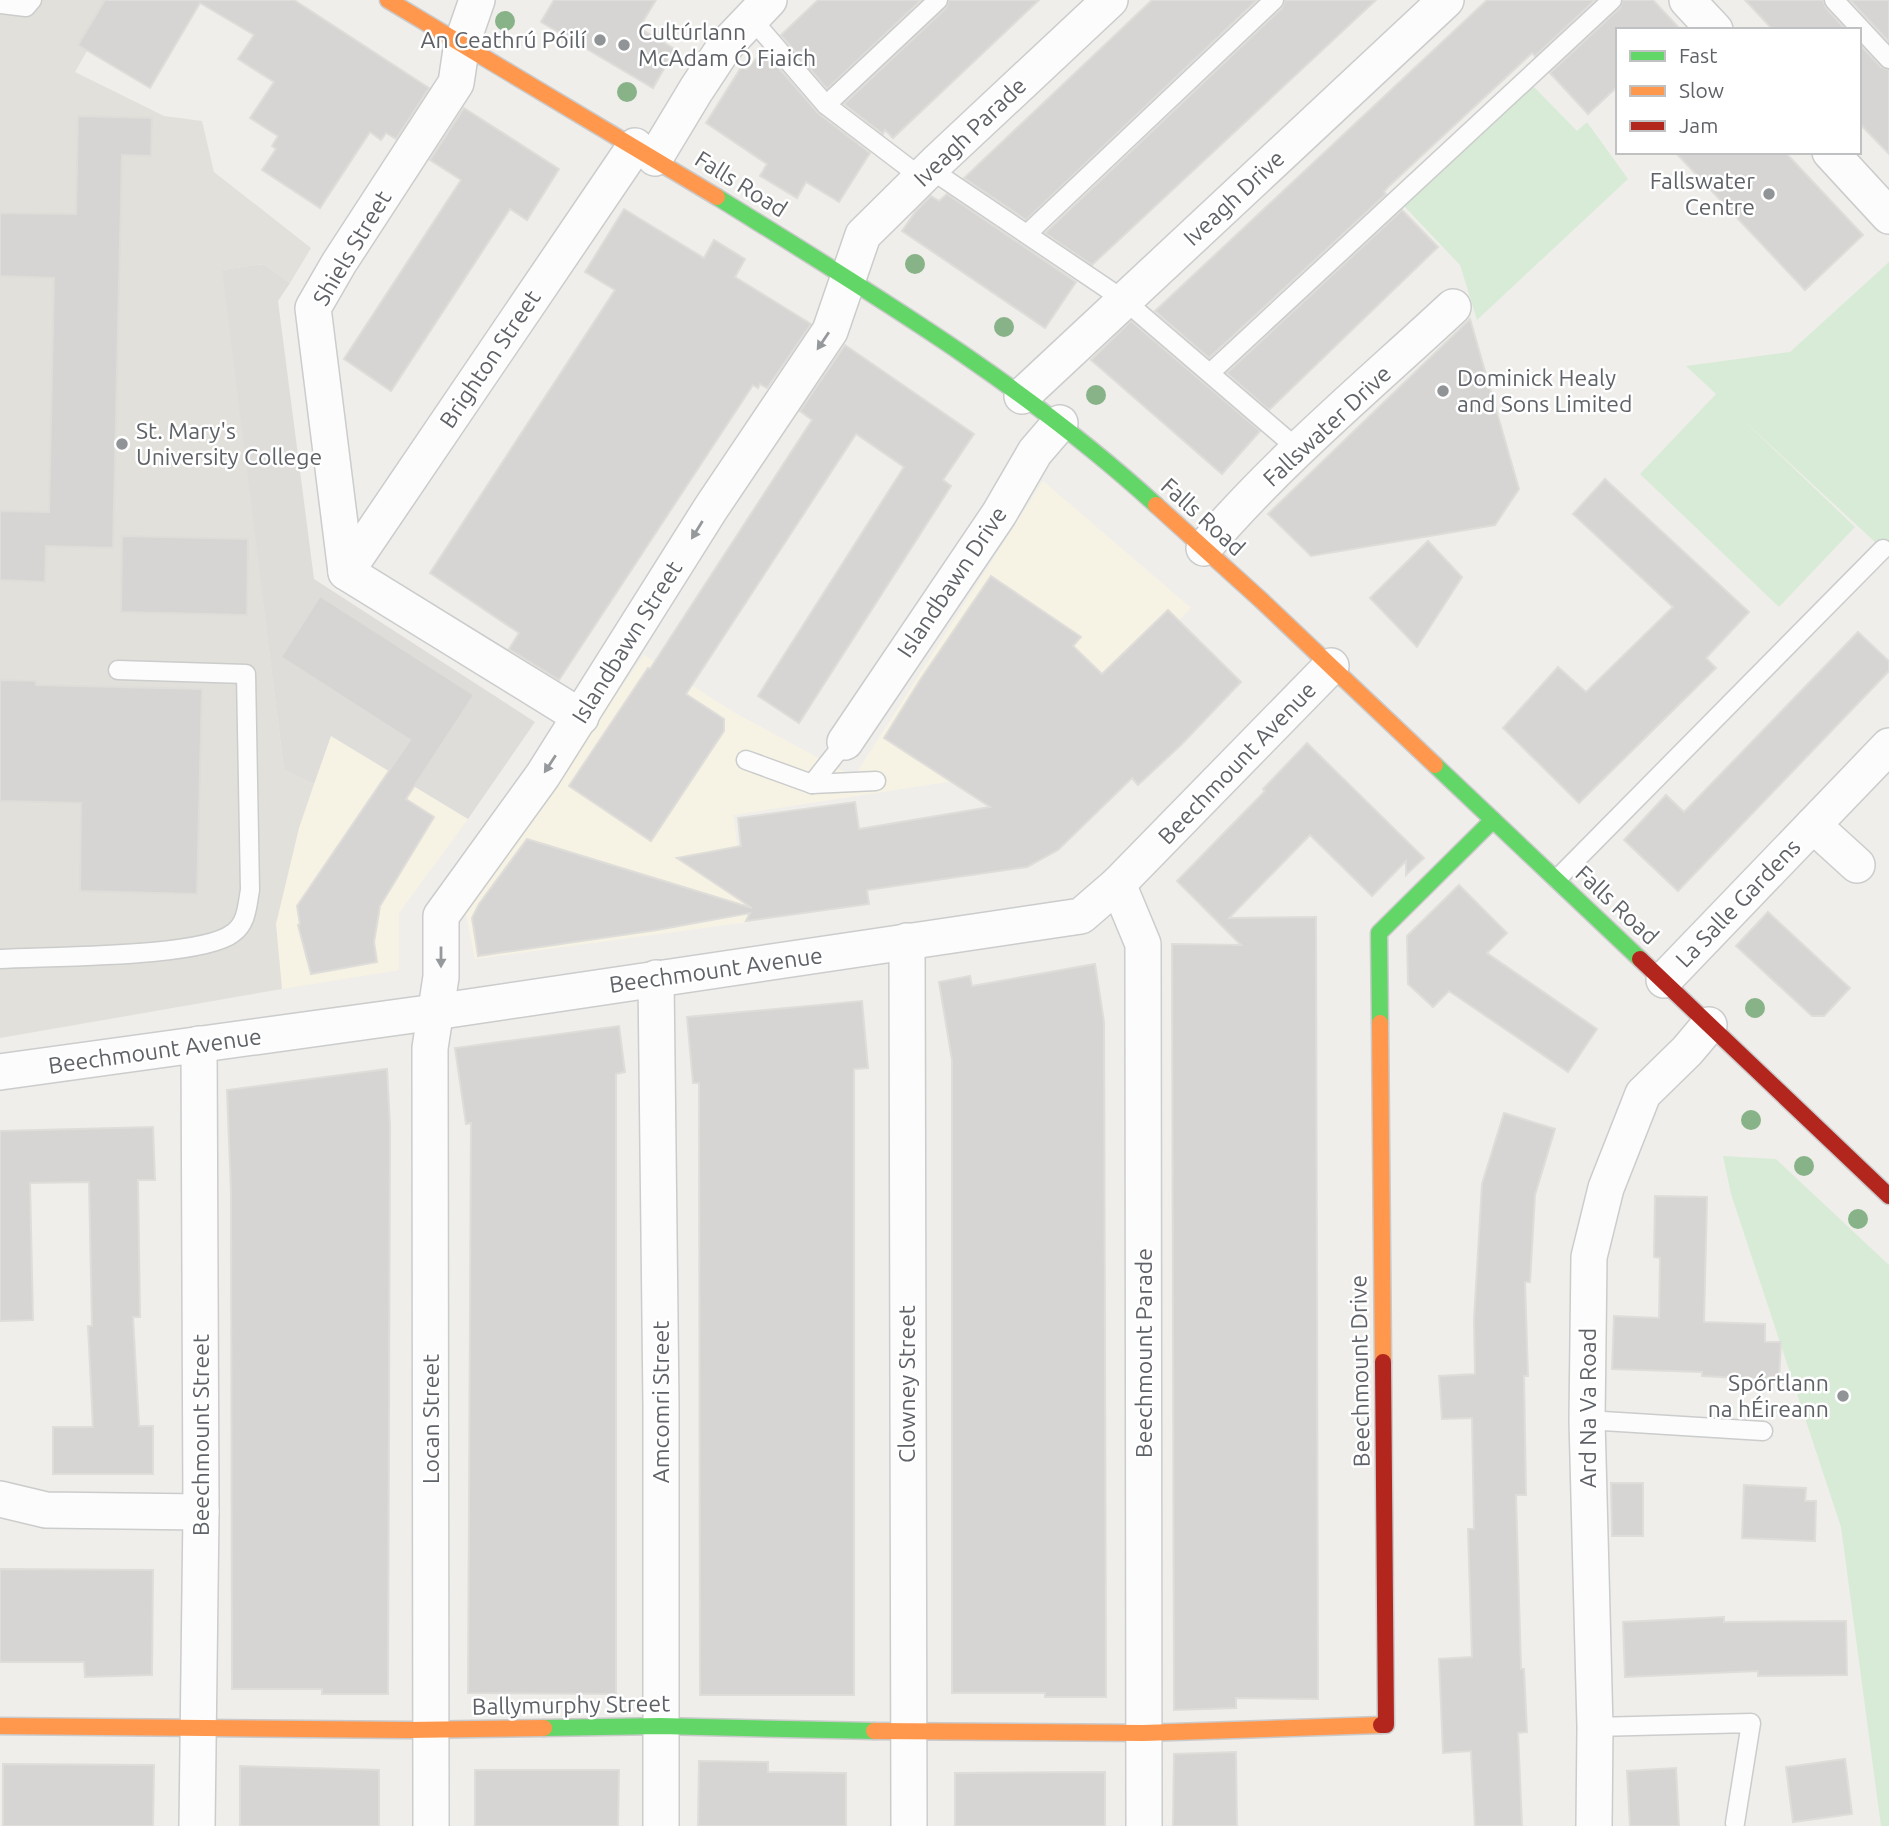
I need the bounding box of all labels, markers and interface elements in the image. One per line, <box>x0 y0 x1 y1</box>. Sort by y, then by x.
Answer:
place label: Cultúrlann McAdam Ó Fiaich <box>638 19 816 70</box>
place label: An Ceathrú Póilí <box>421 27 586 52</box>
legend <box>1616 28 1861 154</box>
marker: An Ceathrú Póilí <box>592 32 608 48</box>
marker: Cultúrlann McAdam Ó Fiaich <box>616 37 632 53</box>
text: Fast <box>1679 43 1717 67</box>
street label: Iveagh Parade <box>909 72 1031 191</box>
text: Slow <box>1679 78 1724 102</box>
text: Jam <box>1679 113 1718 137</box>
street label: Iveagh Drive <box>1178 145 1289 250</box>
street label: Falls Road <box>691 146 792 222</box>
place label: Fallswater Centre <box>1650 168 1755 219</box>
street label: Shiels Street <box>308 186 395 309</box>
marker: Fallswater Centre <box>1761 186 1777 202</box>
street label: Brighton Street <box>434 285 545 432</box>
one-way arrow <box>817 331 830 351</box>
street label: Fallswater Drive <box>1258 360 1395 491</box>
place label: Dominick Healy and Sons Limited <box>1457 365 1632 416</box>
marker: Dominick Healy and Sons Limited <box>1435 383 1451 399</box>
place label: St. Mary's University College <box>136 418 322 469</box>
marker: St. Mary's University College <box>114 436 130 452</box>
street label: Falls Road <box>1157 473 1250 561</box>
street label: Islandbawn Drive <box>892 502 1011 662</box>
one-way arrow <box>691 521 704 540</box>
street label: Islandbawn Street <box>567 556 686 727</box>
street label: Beechmount Avenue <box>1153 677 1320 849</box>
one-way arrow <box>543 755 557 773</box>
street label: La Salle Gardens <box>1670 834 1805 972</box>
street label: Falls Road <box>1571 860 1664 949</box>
street label: Beechmount Avenue <box>608 942 824 997</box>
one-way arrow <box>435 946 447 968</box>
street label: Beechmount Avenue <box>47 1023 263 1078</box>
street label: Beechmount Parade <box>1131 1248 1156 1458</box>
street label: Beechmount Drive <box>1345 1275 1374 1467</box>
street label: Clowney Street <box>894 1305 919 1463</box>
street label: Amcomri Street <box>648 1321 673 1483</box>
street label: Ard Na Va Road <box>1575 1328 1600 1488</box>
street label: Beechmount Street <box>188 1334 213 1536</box>
street label: Locan Street <box>418 1354 443 1484</box>
place label: Spórtlann na hÉireann <box>1708 1370 1829 1421</box>
marker: Spórtlann na hÉireann <box>1835 1388 1851 1404</box>
street label: Ballymurphy Street <box>472 1690 670 1719</box>

